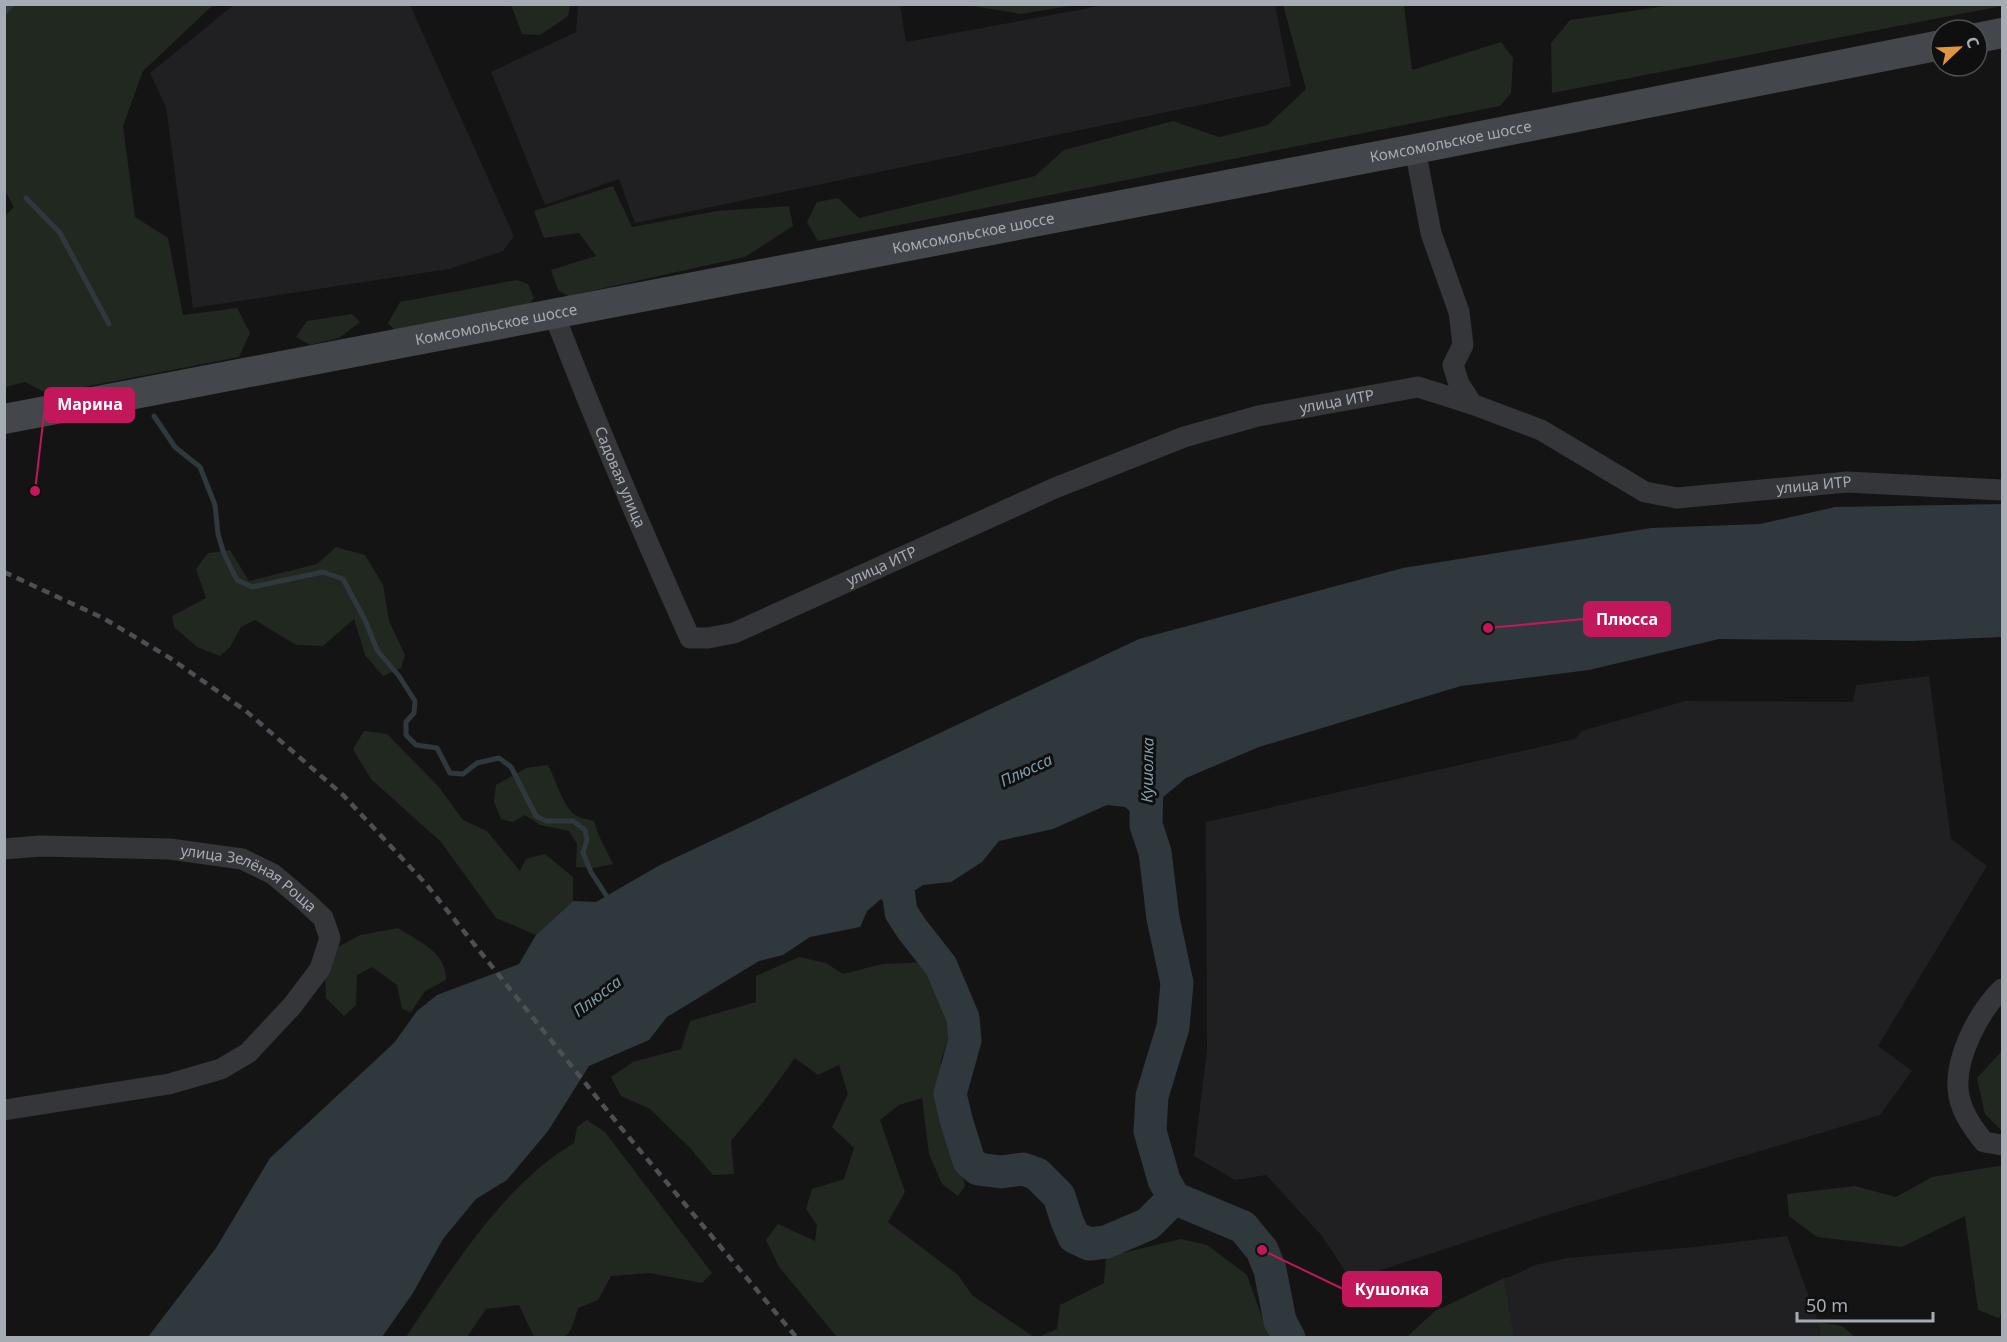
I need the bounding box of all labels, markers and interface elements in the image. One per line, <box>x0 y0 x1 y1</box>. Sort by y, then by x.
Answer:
north arrow <box>1929 18 1989 78</box>
text: С <box>1961 33 1985 51</box>
street label: Комсомольское шоссе <box>1368 115 1533 166</box>
street label: Комсомольское шоссе <box>891 207 1056 258</box>
street label: Комсомольское шоссе <box>413 299 579 349</box>
street label: улица ИТР <box>1298 384 1376 417</box>
callout: Марина <box>45 388 134 422</box>
text: Марина <box>57 393 123 415</box>
street label: Садовая улица <box>591 423 651 530</box>
street label: улица ИТР <box>1776 471 1852 498</box>
street label: улица ИТР <box>843 541 920 590</box>
callout: Плюсса <box>1584 602 1670 636</box>
text: Плюсса <box>1596 608 1658 630</box>
water label: Кушолка <box>1135 737 1159 803</box>
water label: Плюсса <box>996 748 1056 792</box>
street label: улица Зелёная Роща <box>179 840 321 916</box>
water label: Плюсса <box>568 971 626 1021</box>
callout: Кушолка <box>1343 1272 1441 1306</box>
text: Кушолка <box>1355 1278 1429 1300</box>
scale bar <box>1797 1285 1934 1323</box>
text: 50 m <box>1806 1293 1848 1317</box>

